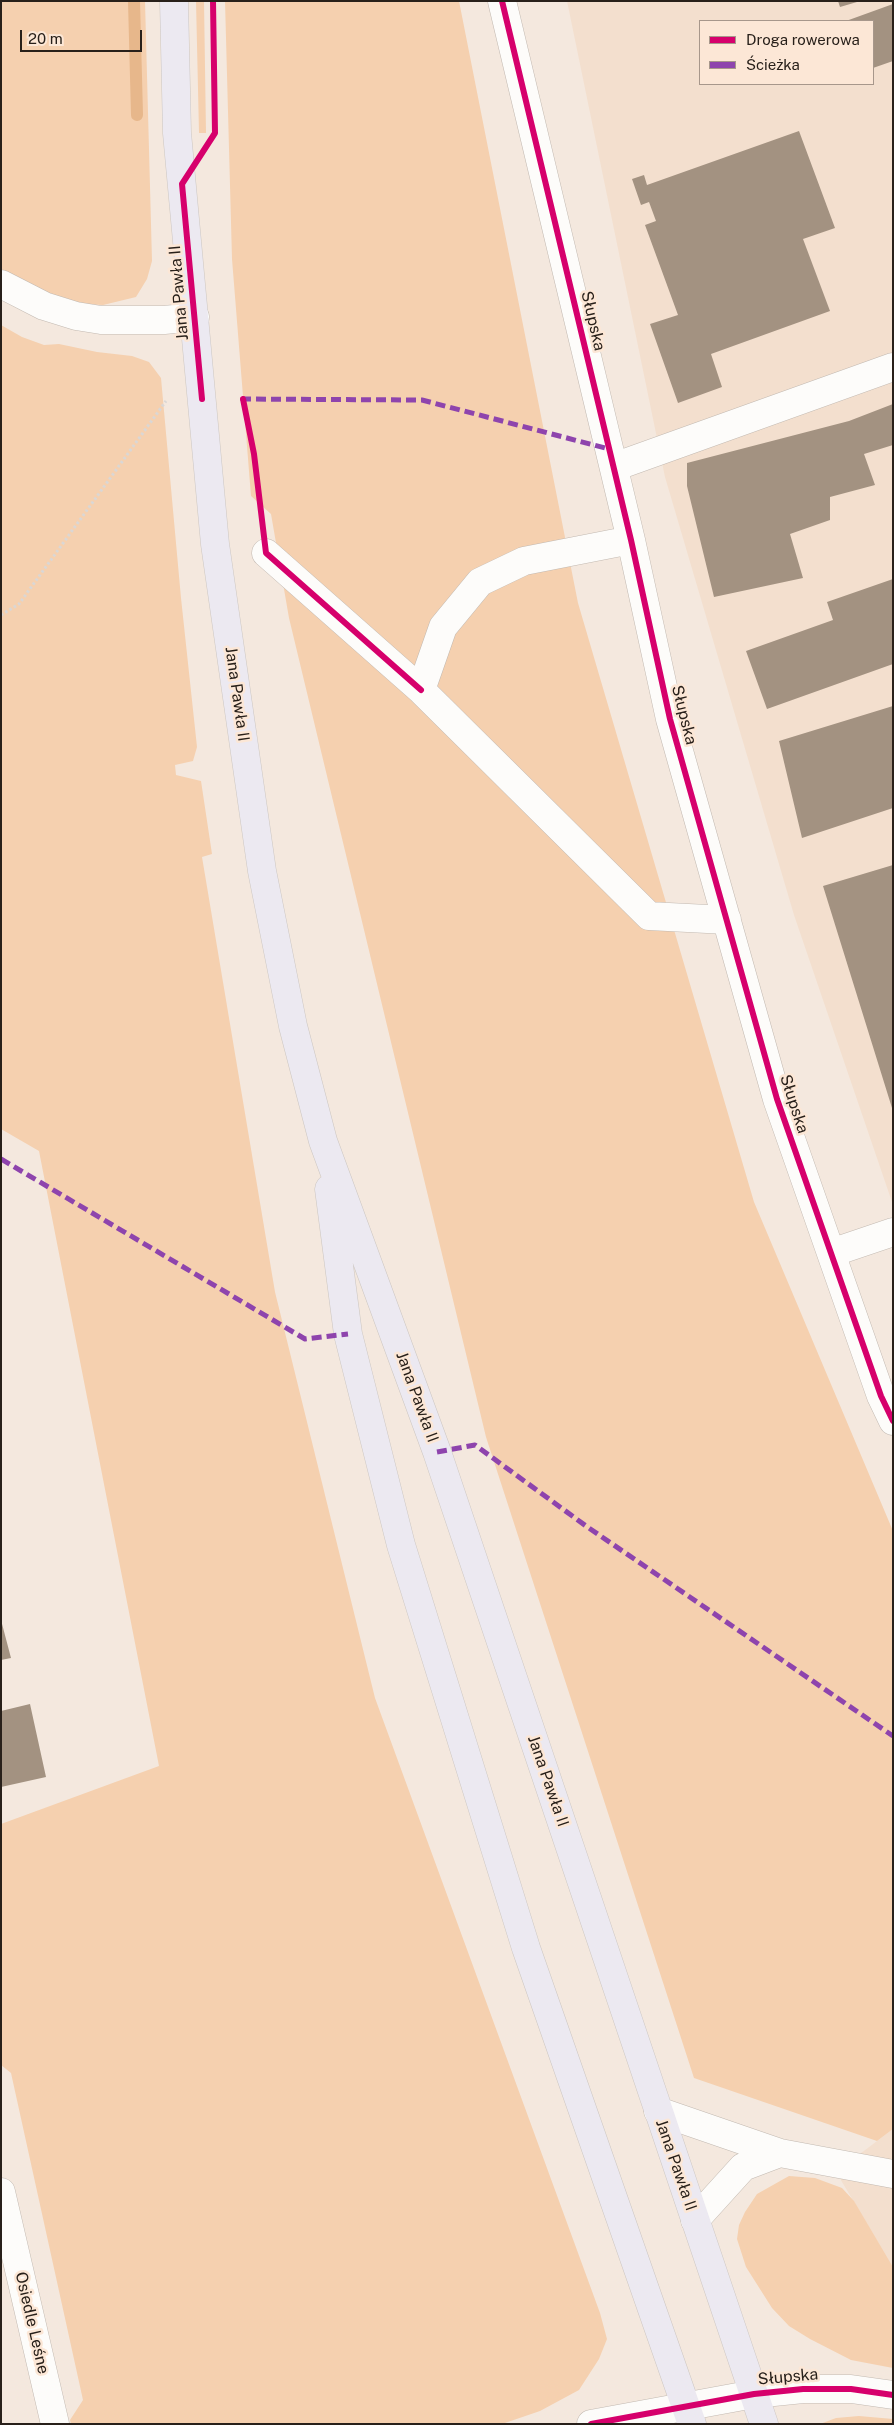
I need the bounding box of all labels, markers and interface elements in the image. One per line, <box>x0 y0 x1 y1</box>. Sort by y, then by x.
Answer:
scale bar <box>22 20 145 52</box>
legend <box>699 20 874 85</box>
text: 20 m <box>28 30 63 47</box>
text: Droga rowerowa <box>746 31 860 48</box>
text: Ścieżka <box>746 56 800 73</box>
street label: Jana Pawła II <box>165 245 193 341</box>
street label: Słupska <box>577 289 609 353</box>
street label: Jana Pawła II <box>221 645 253 743</box>
street label: Słupska <box>667 683 701 747</box>
street label: Słupska <box>775 1072 813 1136</box>
street label: Jana Pawła II <box>392 1349 442 1445</box>
street label: Jana Pawła II <box>523 1733 573 1829</box>
street label: Jana Pawła II <box>651 2117 701 2213</box>
street label: Osiedle Leśne <box>11 2270 53 2376</box>
street label: Słupska <box>757 2365 819 2389</box>

